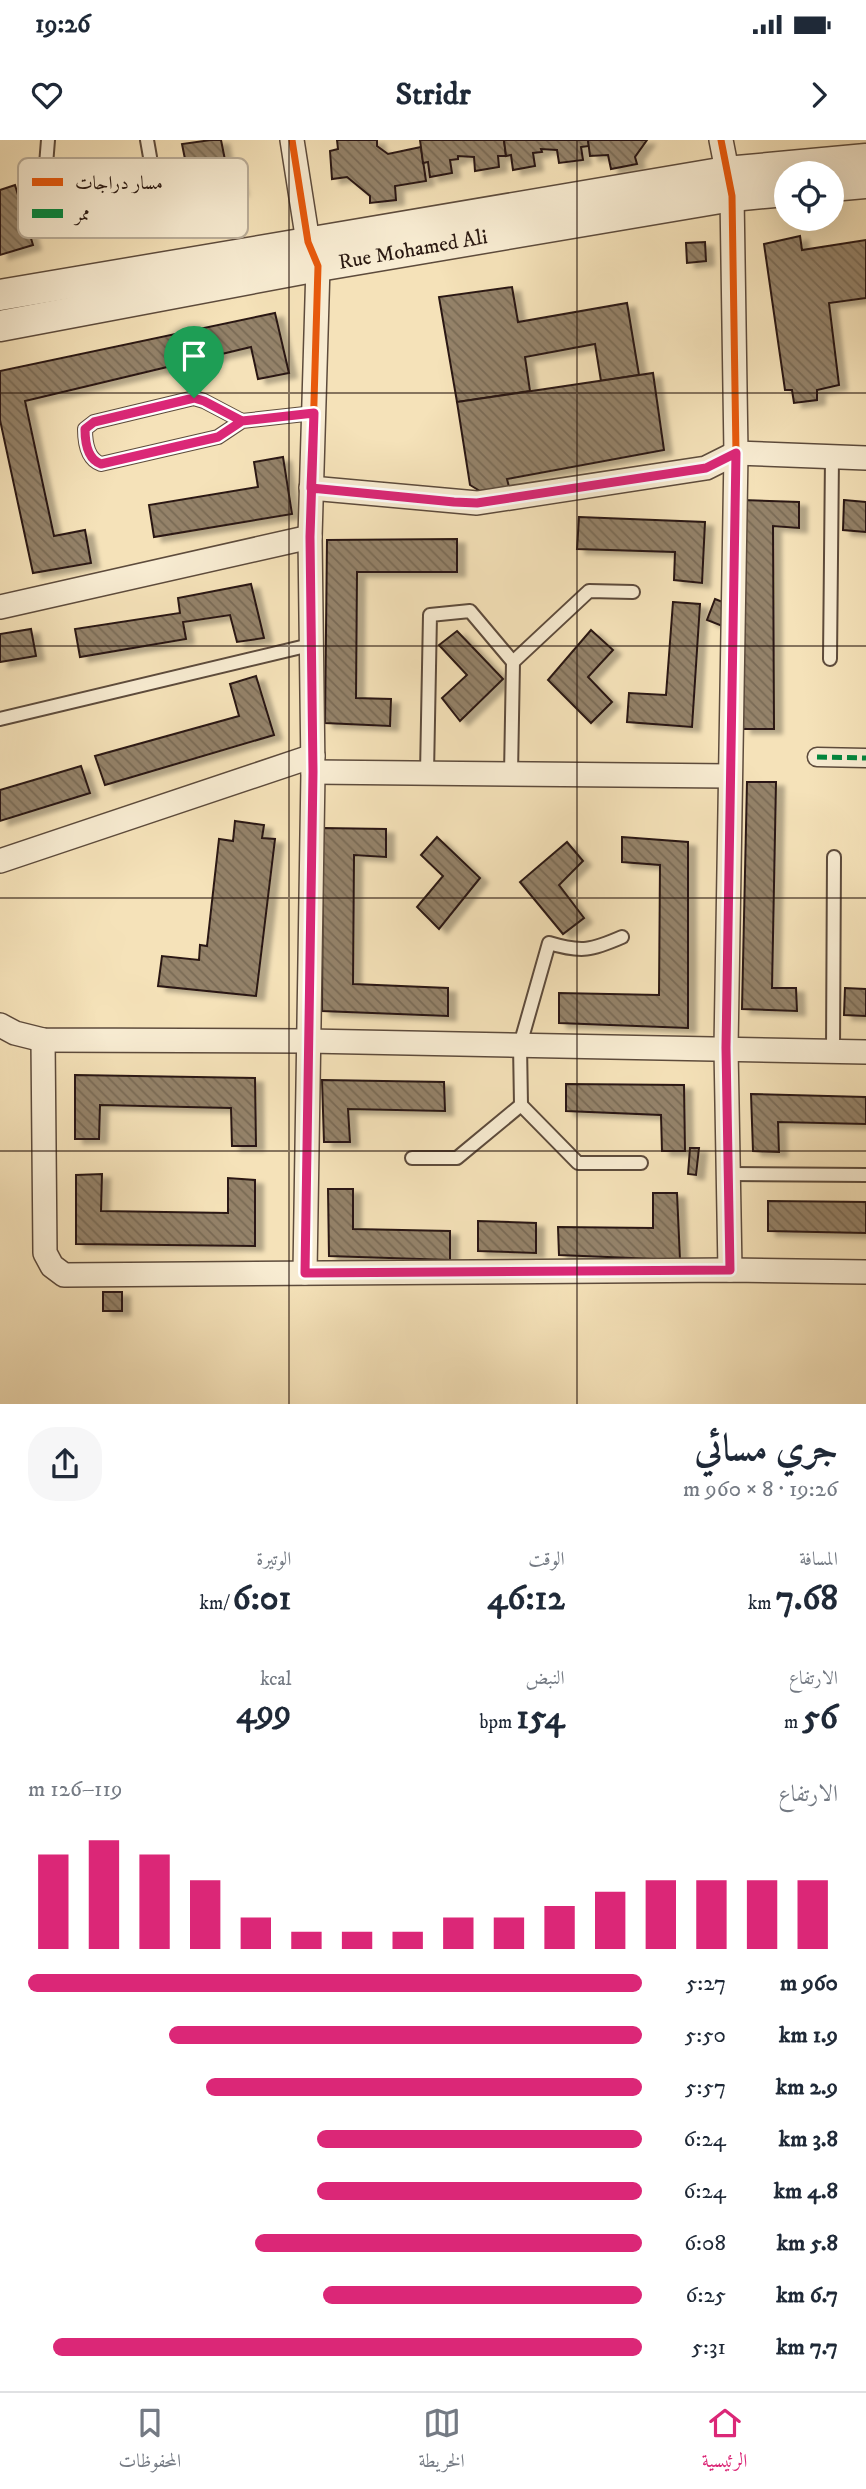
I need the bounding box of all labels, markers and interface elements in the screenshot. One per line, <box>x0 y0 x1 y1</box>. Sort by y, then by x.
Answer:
text: 19:26 <box>35 8 91 41</box>
text: Stridr <box>395 75 471 115</box>
icon: heart <box>28 76 66 114</box>
icon: forward <box>800 76 838 114</box>
legend <box>18 158 248 238</box>
map controls <box>774 161 844 231</box>
button: locate <box>774 161 844 231</box>
text: مسار دراجات <box>75 172 163 195</box>
text: ممر <box>73 203 90 226</box>
street label: Rue Mohamed Ali <box>337 224 489 276</box>
pin <box>164 326 224 398</box>
icon: arrive <box>175 337 213 375</box>
text: جري مسائي <box>694 1425 838 1473</box>
button: share <box>28 1427 102 1501</box>
text: 19:26 · 8 × 960 m <box>683 1475 838 1504</box>
text: الوتيرة <box>256 1548 291 1571</box>
text: الوقت <box>528 1548 565 1571</box>
text: المسافة <box>799 1548 838 1571</box>
text: 6:01 <box>232 1577 291 1621</box>
text: 46:12 <box>487 1577 565 1621</box>
text: 7.68 <box>776 1577 838 1621</box>
text: /km <box>200 1592 232 1615</box>
text: km <box>748 1592 776 1615</box>
text: النبض <box>526 1667 565 1690</box>
text: الارتفاع <box>789 1667 838 1690</box>
text: kcal <box>260 1668 291 1691</box>
text: 499 <box>236 1691 291 1735</box>
text: 154 <box>516 1696 565 1740</box>
text: 56 <box>802 1696 838 1740</box>
text: bpm <box>480 1711 516 1734</box>
text: m <box>784 1711 802 1734</box>
text: 119–126 m <box>28 1775 122 1804</box>
text: الارتفاع <box>778 1780 838 1809</box>
text: 5:27 <box>686 1969 726 1998</box>
text: 960 m <box>780 1969 838 1998</box>
text: 5:50 <box>685 2021 726 2050</box>
text: 1.9 km <box>779 2021 838 2050</box>
text: 5:57 <box>685 2073 726 2102</box>
text: 2.9 km <box>776 2073 838 2102</box>
text: 6:24 <box>683 2125 726 2154</box>
text: 3.8 km <box>779 2125 838 2154</box>
text: 6:24 <box>683 2177 726 2206</box>
text: 4.8 km <box>774 2177 838 2206</box>
text: 6:08 <box>684 2229 726 2258</box>
text: 5.8 km <box>777 2229 838 2258</box>
text: 6:25 <box>685 2281 726 2310</box>
text: 6.7 km <box>776 2281 838 2310</box>
text: 5:31 <box>692 2333 726 2362</box>
text: 7.7 km <box>776 2333 838 2362</box>
tab: المحفوظات <box>119 2404 181 2479</box>
tab: الخريطة <box>418 2404 465 2479</box>
tab: الرئيسية <box>702 2404 747 2479</box>

